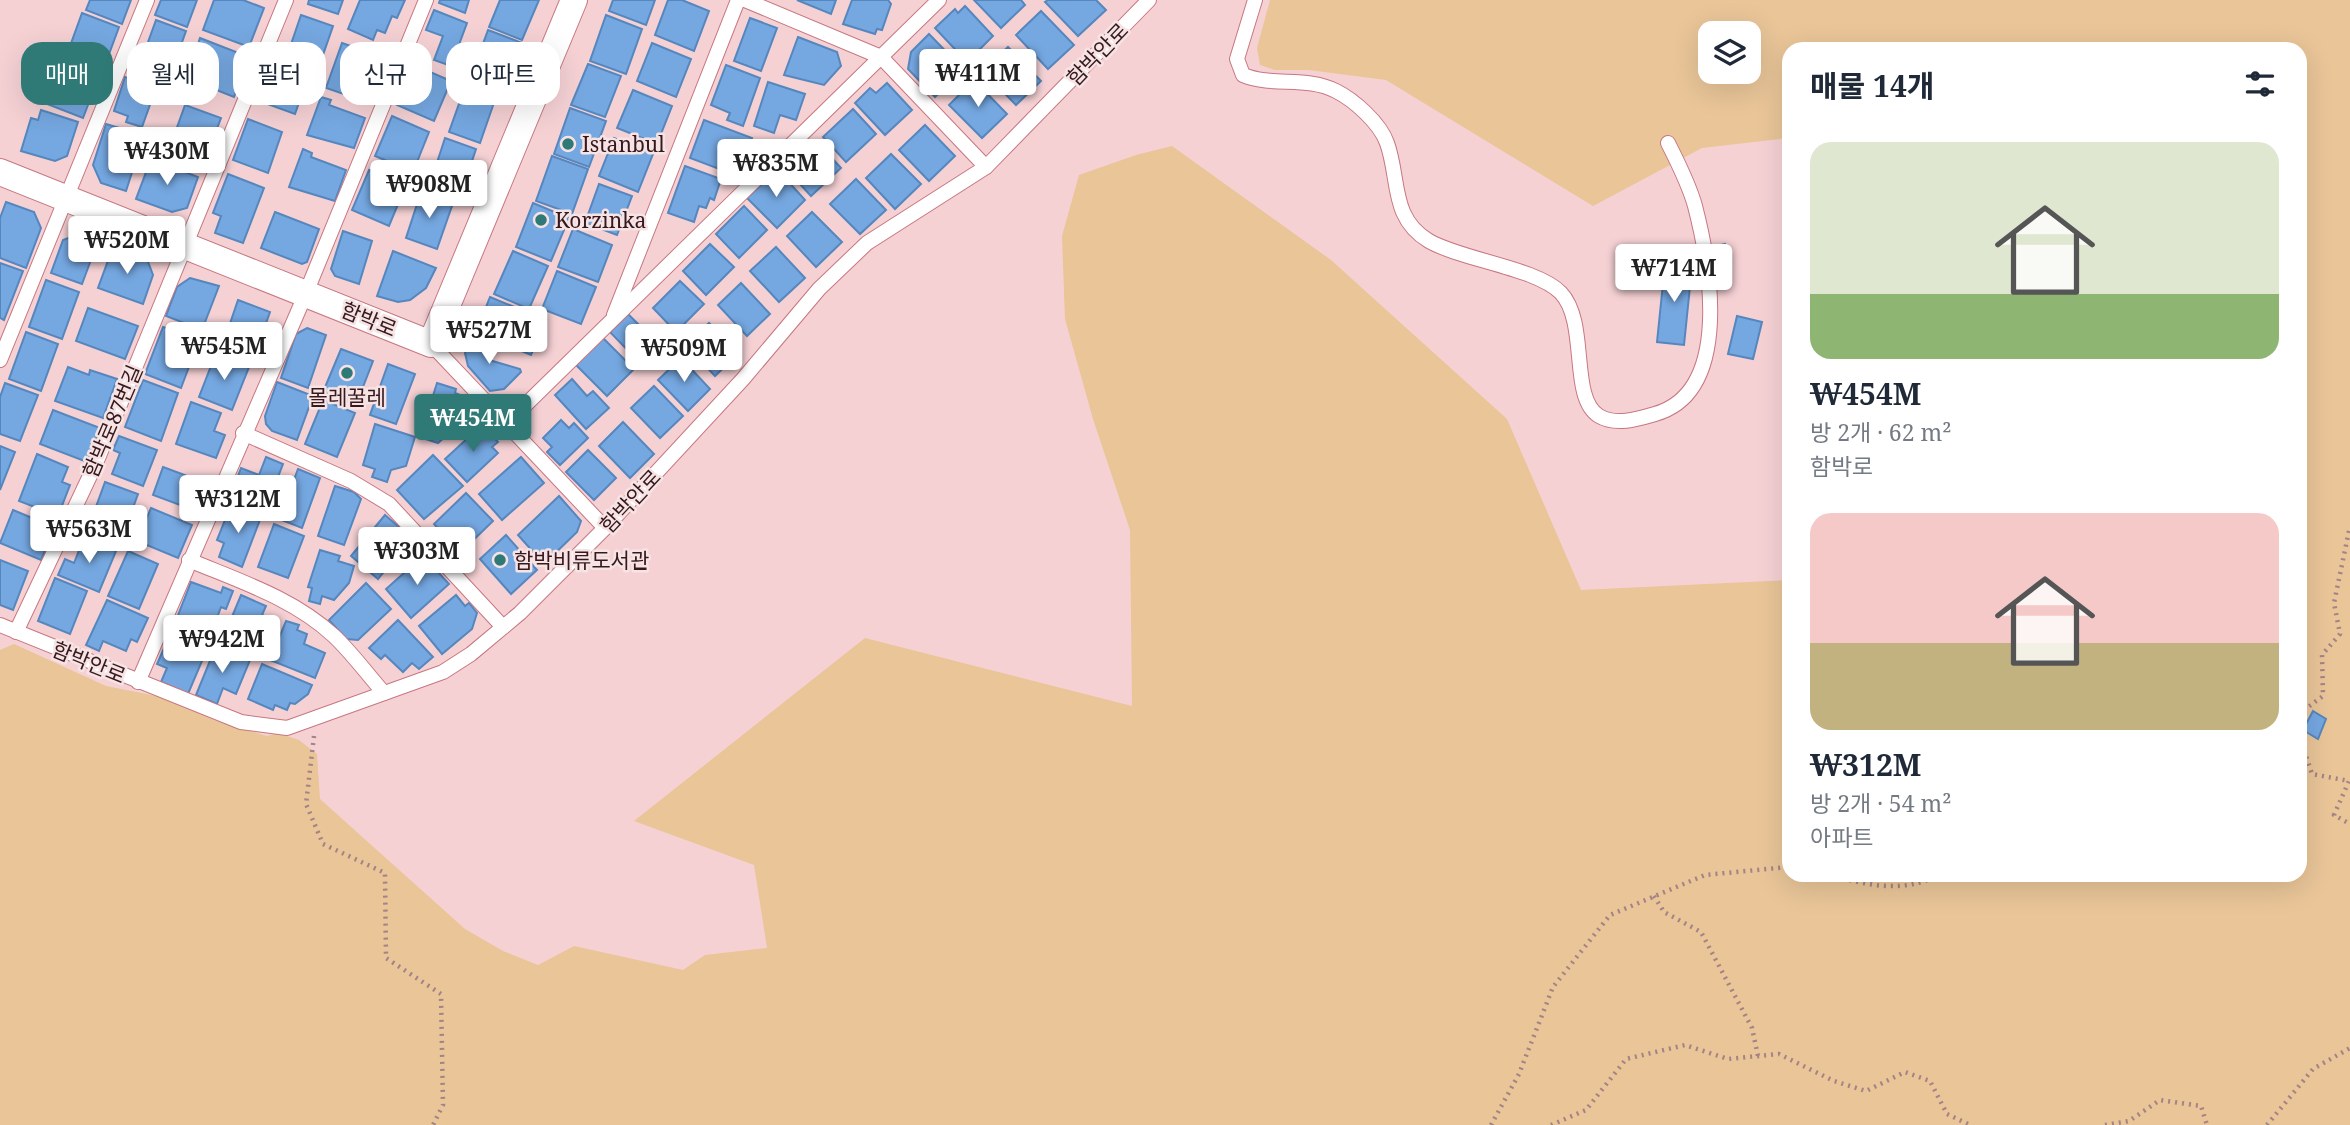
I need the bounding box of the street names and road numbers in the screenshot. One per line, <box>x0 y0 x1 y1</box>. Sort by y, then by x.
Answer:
street label: 함박안로 <box>1060 16 1134 92</box>
street label: 함박로 <box>337 295 401 343</box>
street label: 함박로87번길 <box>76 360 148 482</box>
street label: 함박안로 <box>593 463 667 539</box>
street label: 함박안로 <box>48 635 130 689</box>

